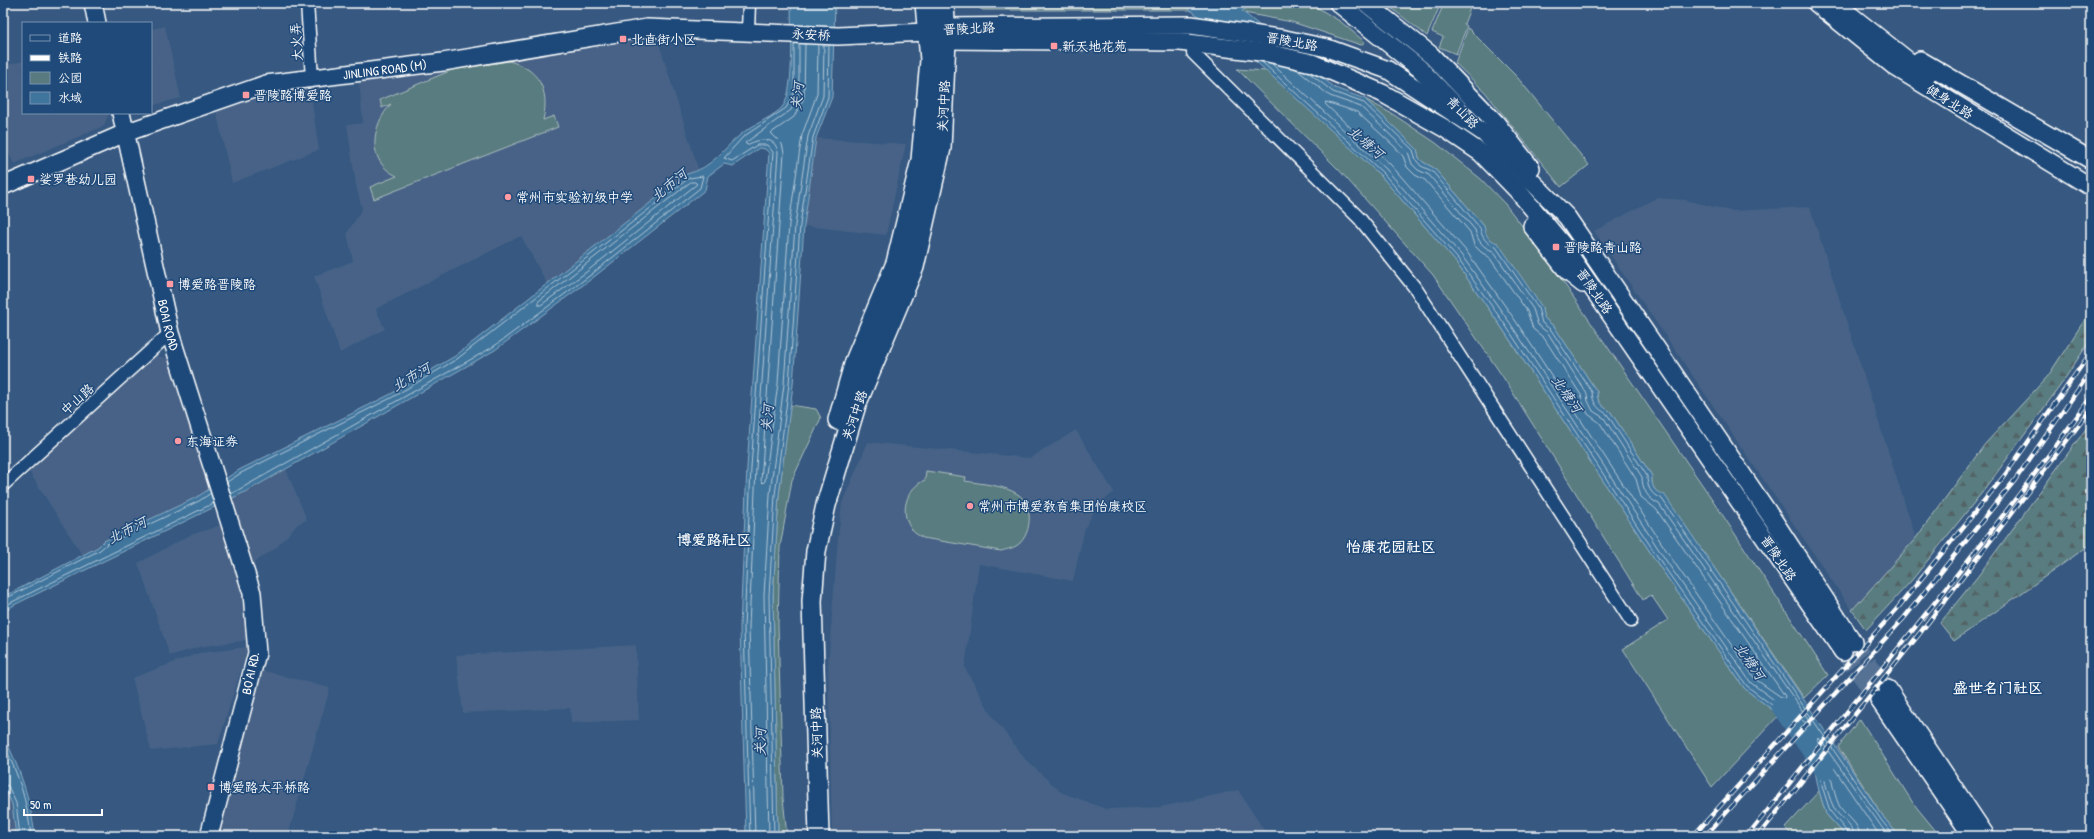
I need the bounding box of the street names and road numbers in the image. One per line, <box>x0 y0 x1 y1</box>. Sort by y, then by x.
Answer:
street label: 晋陵北路 <box>943 18 995 38</box>
street label: 大火弄 <box>286 22 306 62</box>
street label: 永安桥 <box>791 24 831 44</box>
street label: 晋陵北路 <box>1265 28 1319 54</box>
street label: JINLING ROAD (M) <box>342 55 428 83</box>
street label: 关河中路 <box>933 80 953 132</box>
street label: 健身北路 <box>1923 80 1977 122</box>
street label: 青山路 <box>1443 92 1483 132</box>
street label: 晋陵北路 <box>1573 265 1617 317</box>
street label: BOAI ROAD <box>154 298 184 353</box>
street label: 中山路 <box>56 379 98 419</box>
street label: 关河中路 <box>837 387 871 443</box>
street label: 晋陵北路 <box>1757 531 1801 585</box>
street label: BO'AI RD. <box>237 650 263 696</box>
street label: 关河中路 <box>806 707 826 759</box>

